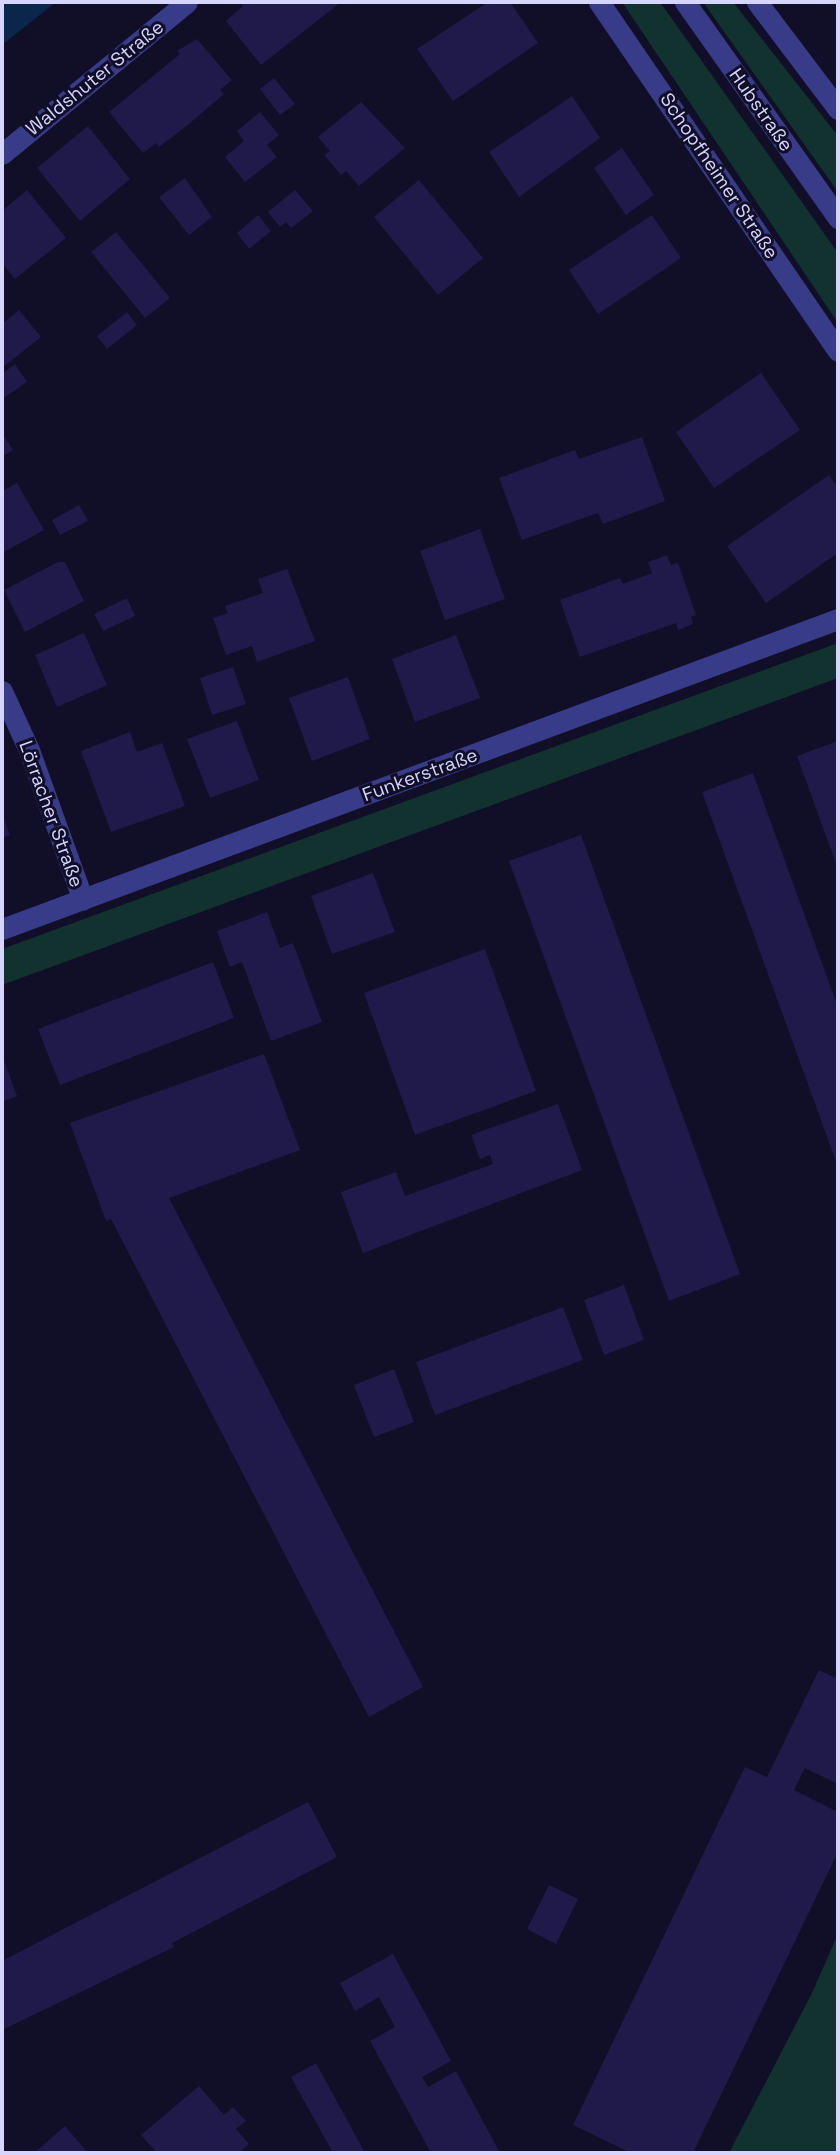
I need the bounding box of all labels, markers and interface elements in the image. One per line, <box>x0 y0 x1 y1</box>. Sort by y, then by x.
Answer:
street label: Waldshuter Straße <box>22 16 168 140</box>
street label: Hubstraße <box>724 64 798 156</box>
street label: Schopfheimer Straße <box>655 89 783 263</box>
street label: Lörracher Straße <box>14 738 88 890</box>
street label: Funkerstraße <box>359 744 481 806</box>

